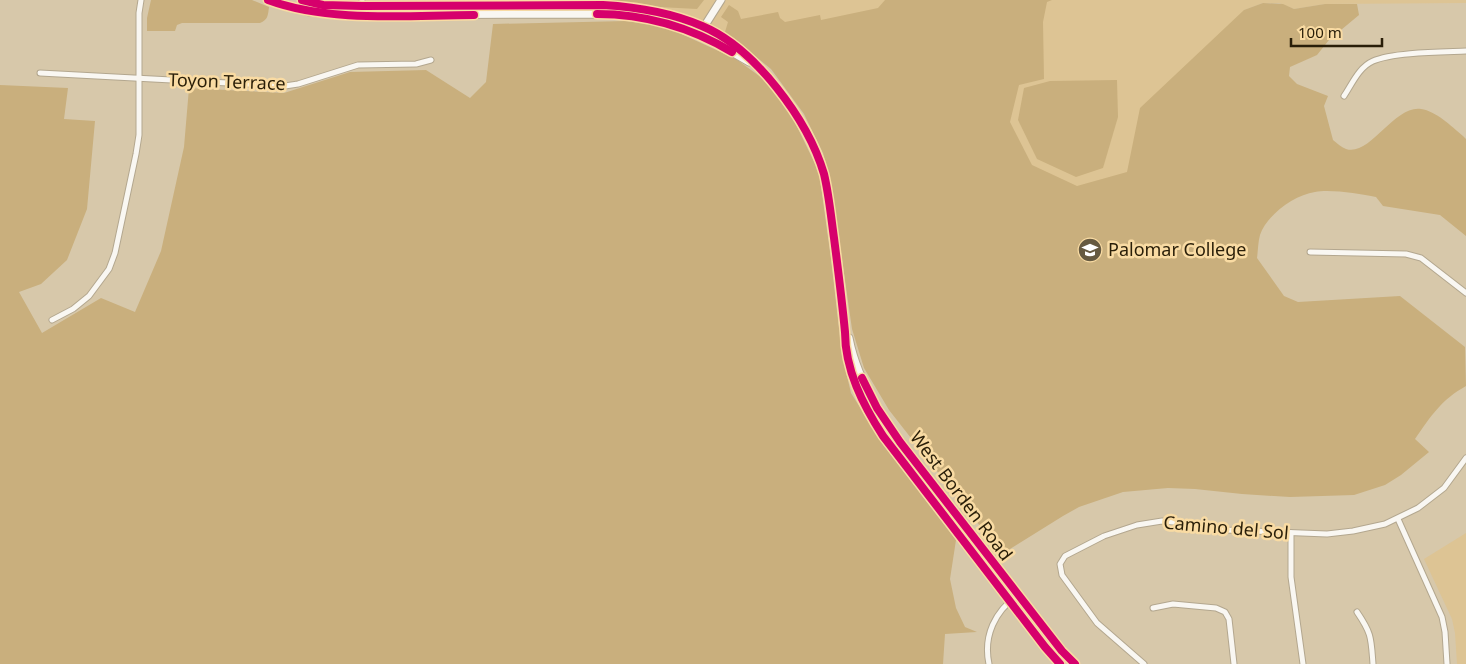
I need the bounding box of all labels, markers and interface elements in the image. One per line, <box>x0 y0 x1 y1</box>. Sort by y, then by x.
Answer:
scale bar <box>1291 15 1382 47</box>
text: 100 m <box>1298 22 1342 42</box>
street label: Toyon Terrace <box>168 67 286 95</box>
school or university icon: Palomar College <box>1077 237 1103 263</box>
place label: Palomar College <box>1108 237 1247 261</box>
street label: West Borden Road <box>905 426 1018 565</box>
street label: Camino del Sol <box>1162 510 1290 544</box>

